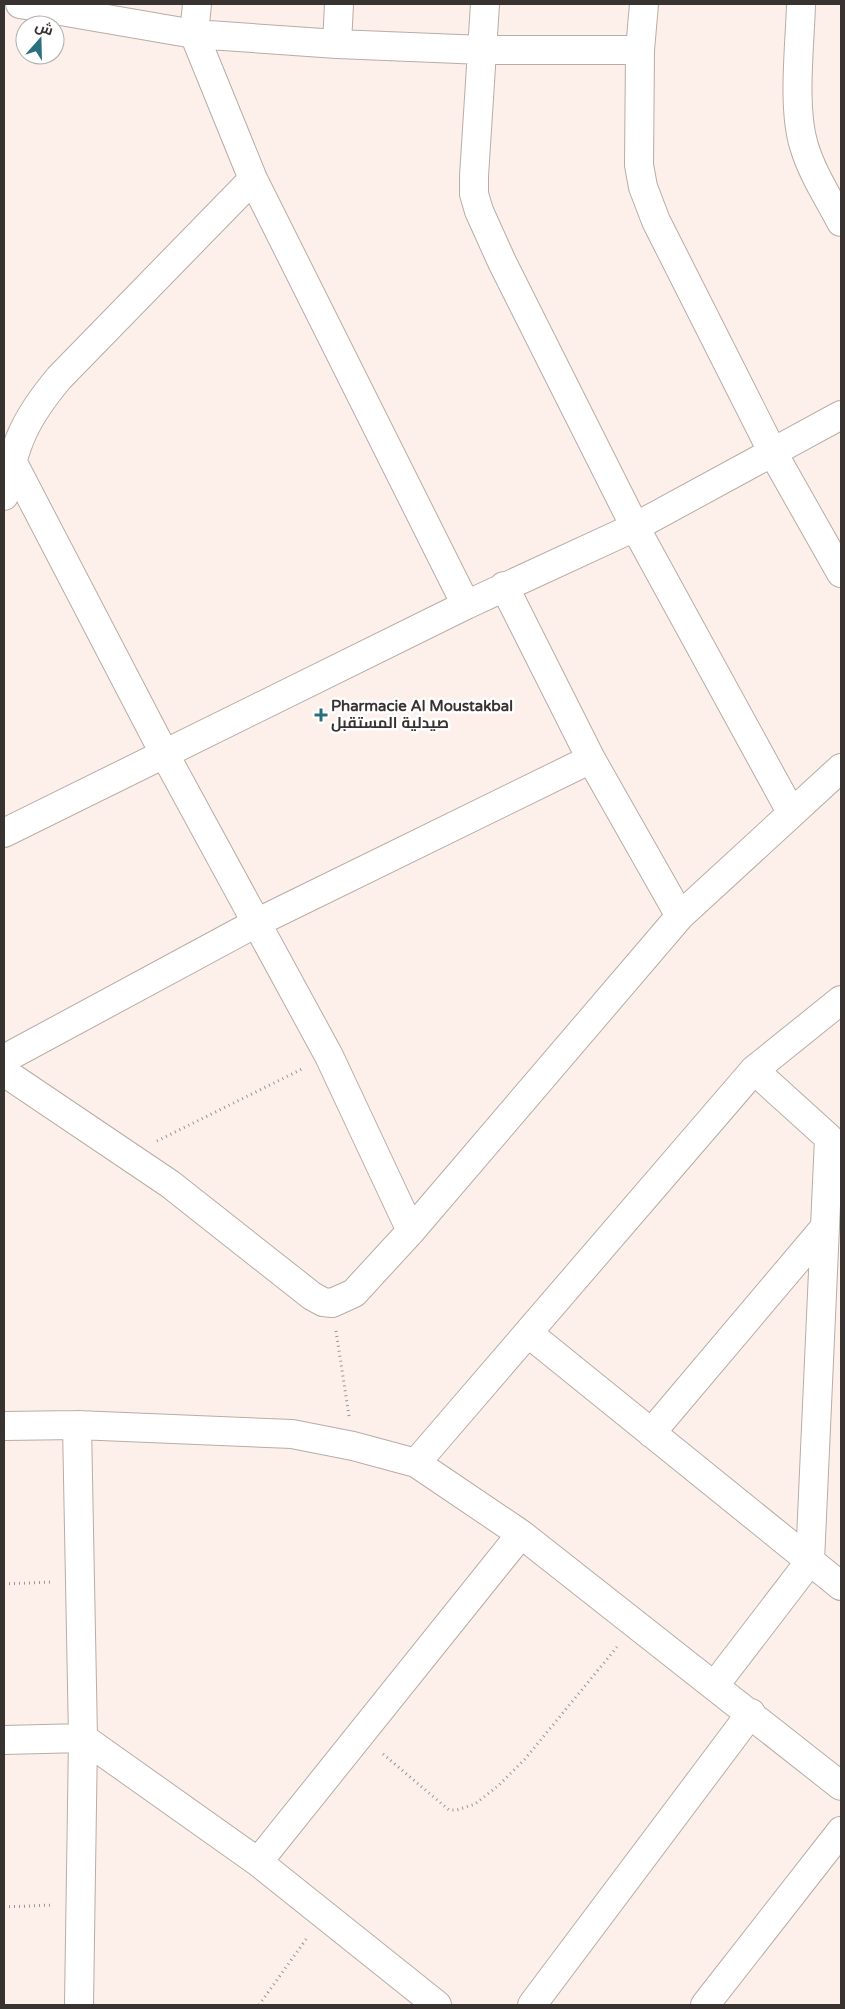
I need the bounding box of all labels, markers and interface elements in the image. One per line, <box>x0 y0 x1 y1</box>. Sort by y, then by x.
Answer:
north arrow <box>15 15 65 65</box>
text: ش <box>33 17 56 39</box>
place label: Pharmacie Al Moustakbal صيدلية المستقبل <box>331 697 513 732</box>
marker: Pharmacie Al Moustakbal صيدلية المستقبل <box>315 709 327 721</box>

